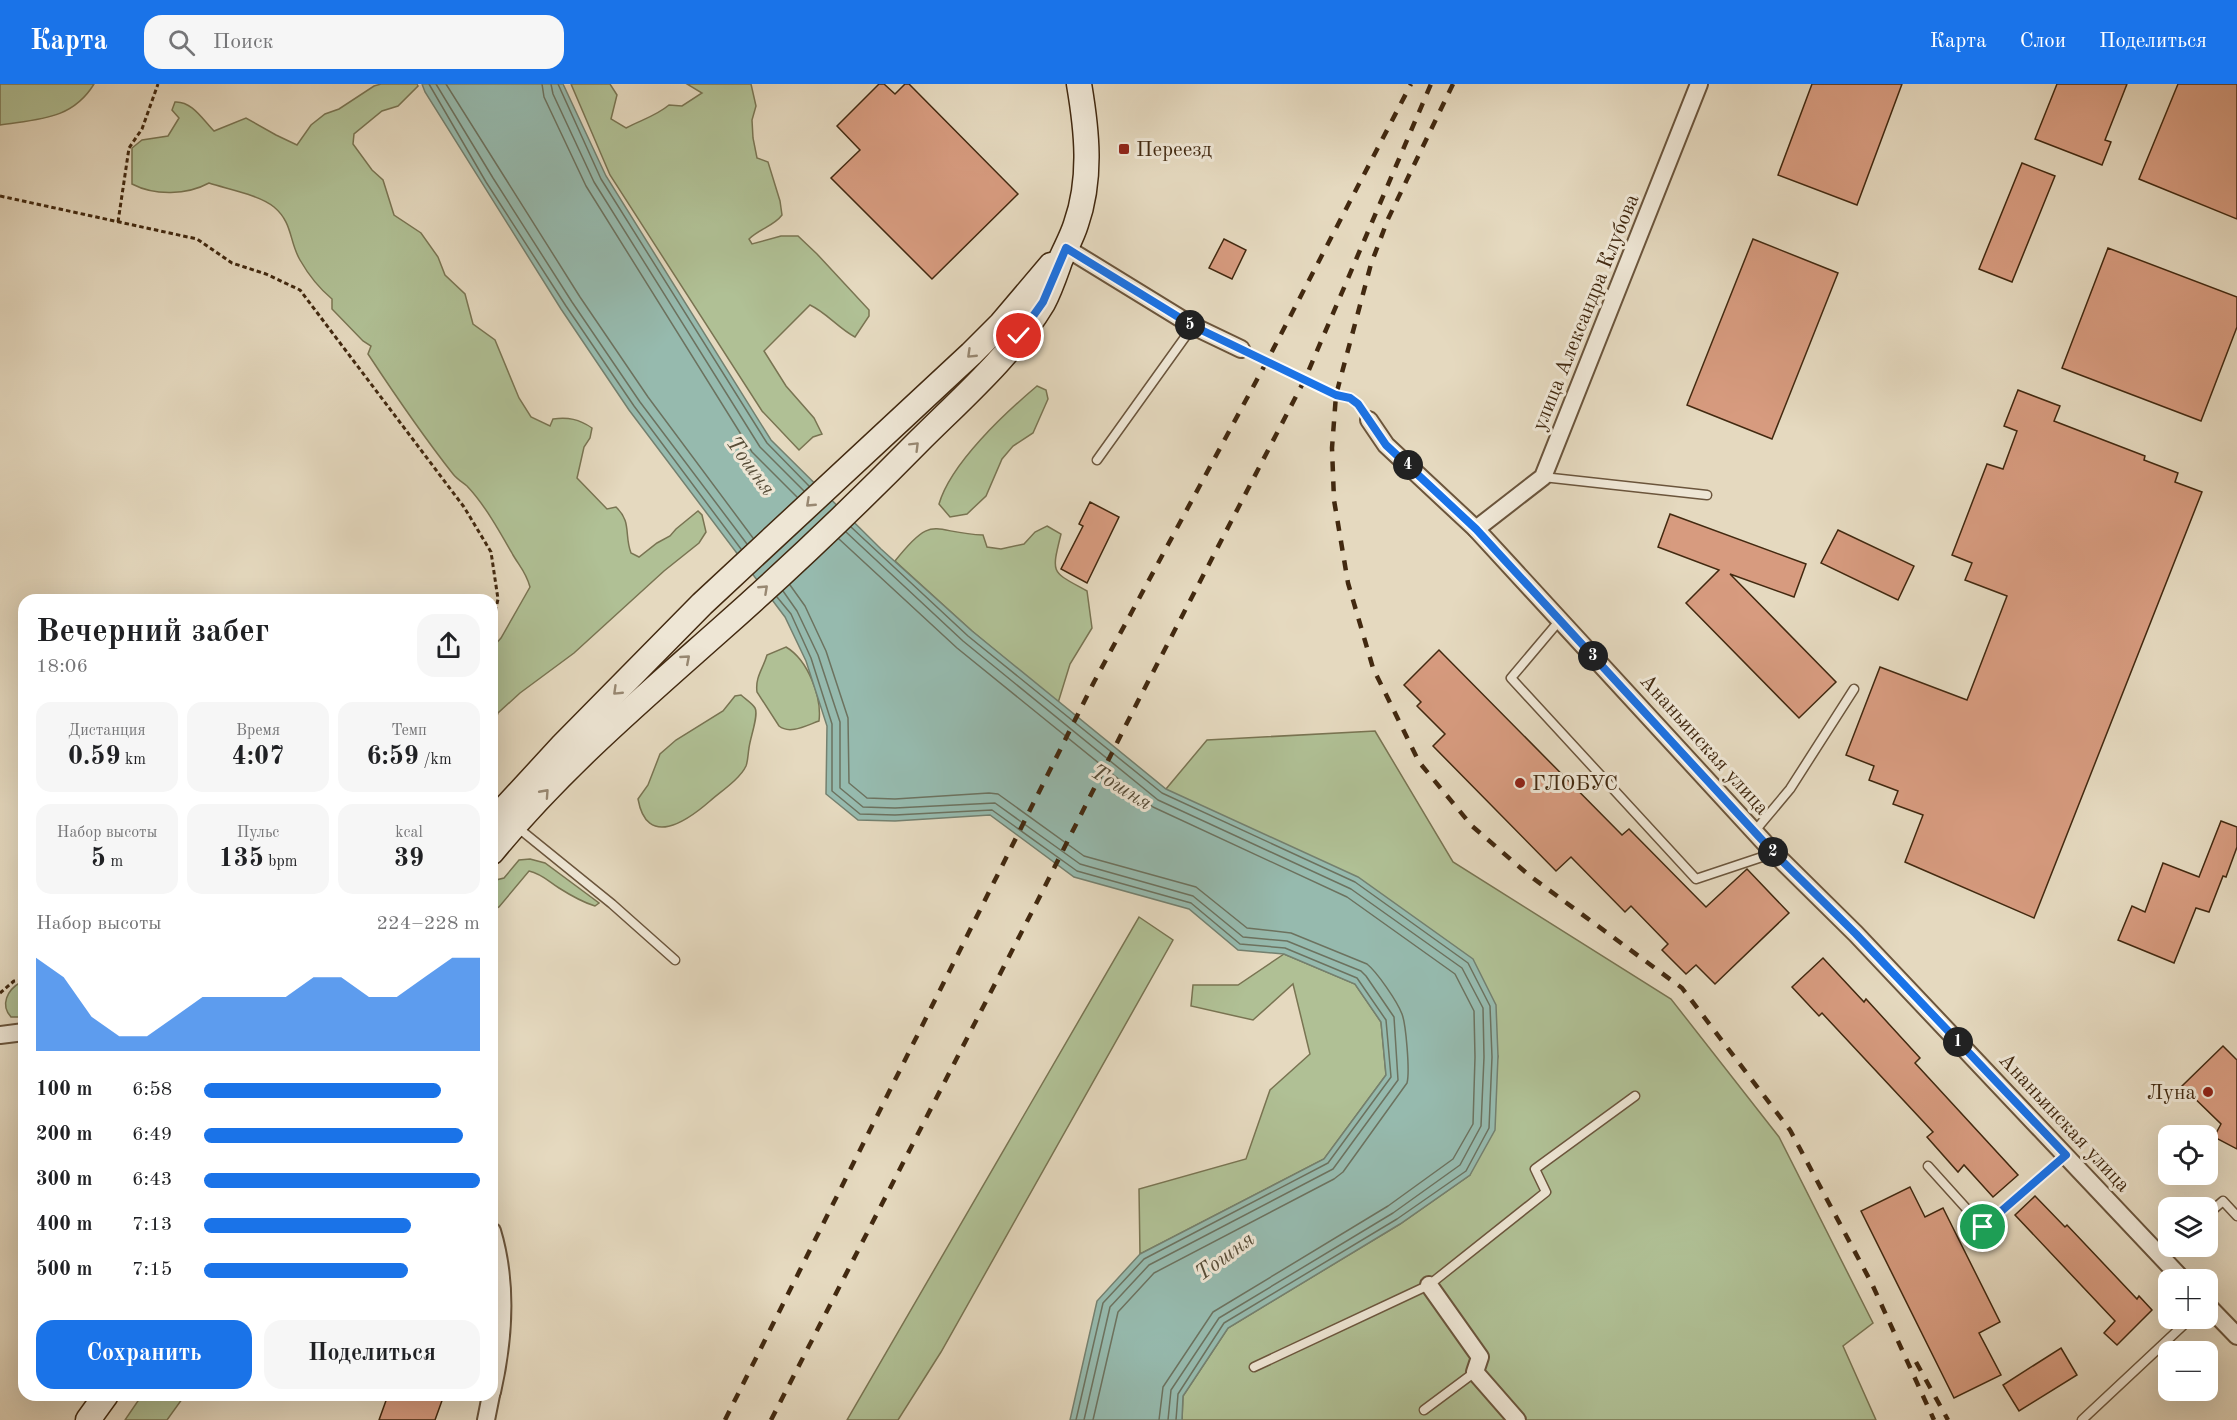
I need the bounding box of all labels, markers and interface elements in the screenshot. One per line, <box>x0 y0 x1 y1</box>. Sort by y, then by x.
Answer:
search box <box>144 15 564 69</box>
icon: search <box>165 26 198 59</box>
text: Карта <box>30 28 108 56</box>
text: Поиск <box>213 31 274 53</box>
text: Карта <box>1930 31 1987 52</box>
text: Слои <box>2020 31 2066 52</box>
text: Поделиться <box>2099 31 2207 52</box>
place label: Переезд <box>1136 140 1213 161</box>
marker: Переезд <box>1117 142 1131 156</box>
street label: улица Александра Клубова <box>1529 191 1644 434</box>
pin <box>993 310 1044 361</box>
pin: 5 <box>1175 310 1205 340</box>
text: 5 <box>1185 317 1195 333</box>
icon: check <box>1002 319 1035 352</box>
one-way arrow <box>967 347 977 358</box>
water label: Тошня <box>722 432 779 500</box>
one-way arrow <box>907 442 918 453</box>
pin: 4 <box>1393 450 1423 480</box>
text: 4 <box>1403 457 1413 473</box>
one-way arrow <box>806 496 816 507</box>
one-way arrow <box>758 585 768 596</box>
button: share <box>417 614 480 677</box>
text: Вечерний забег <box>36 616 269 649</box>
pin: 3 <box>1578 641 1608 671</box>
text: 3 <box>1588 648 1598 664</box>
one-way arrow <box>680 655 690 666</box>
text: 18:06 <box>36 657 88 677</box>
street label: Ананьинская улица <box>1635 671 1772 819</box>
one-way arrow <box>614 684 624 695</box>
text: Дистанция <box>68 723 146 739</box>
text: Время <box>236 723 280 739</box>
text: Темп <box>391 723 427 739</box>
text: 0.59 <box>68 744 121 770</box>
text: 4:07 <box>232 744 284 770</box>
text: 6:59 <box>366 744 419 770</box>
text: km <box>121 752 146 768</box>
text: /km <box>419 752 452 768</box>
water label: Тошня <box>1086 760 1155 815</box>
place label: ГЛОБУС <box>1532 774 1618 795</box>
marker: ГЛОБУС <box>1513 776 1527 790</box>
one-way arrow <box>538 789 549 800</box>
text: Набор высоты <box>57 825 157 841</box>
text: Пульс <box>237 825 279 841</box>
text: kcal <box>395 825 423 841</box>
pin: 2 <box>1758 837 1788 867</box>
text: 2 <box>1768 844 1778 860</box>
text: 5 <box>91 846 106 872</box>
text: 135 <box>219 846 264 872</box>
text: 39 <box>394 846 424 872</box>
text: m <box>106 854 123 870</box>
text: bpm <box>264 854 297 870</box>
text: Набор высоты <box>36 914 162 934</box>
text: 224–228 m <box>377 914 480 934</box>
pin: 1 <box>1943 1027 1973 1057</box>
text: 1 <box>1953 1034 1963 1050</box>
street label: Ананьинская улица <box>1994 1049 2133 1197</box>
text: 100 m <box>36 1080 92 1100</box>
text: 6:58 <box>132 1080 172 1100</box>
place label: Луна <box>2147 1083 2196 1104</box>
marker: Луна <box>2201 1085 2215 1099</box>
text: 200 m <box>36 1125 92 1145</box>
text: 6:49 <box>132 1125 172 1145</box>
map controls <box>2158 1125 2218 1401</box>
button: locate <box>2158 1125 2218 1185</box>
text: 300 m <box>36 1170 92 1190</box>
text: 6:43 <box>132 1170 172 1190</box>
button: layers <box>2158 1197 2218 1257</box>
pin <box>1957 1201 2008 1252</box>
icon: arrive <box>1966 1210 1999 1243</box>
text: 400 m <box>36 1215 92 1235</box>
text: 7:13 <box>132 1215 172 1235</box>
water label: Тошня <box>1191 1228 1259 1285</box>
text: 500 m <box>36 1260 92 1280</box>
text: 7:15 <box>132 1260 172 1280</box>
button: + <box>2158 1269 2218 1329</box>
button: Сохранить <box>36 1320 252 1389</box>
button: Поделиться <box>264 1320 480 1389</box>
button: − <box>2158 1341 2218 1401</box>

